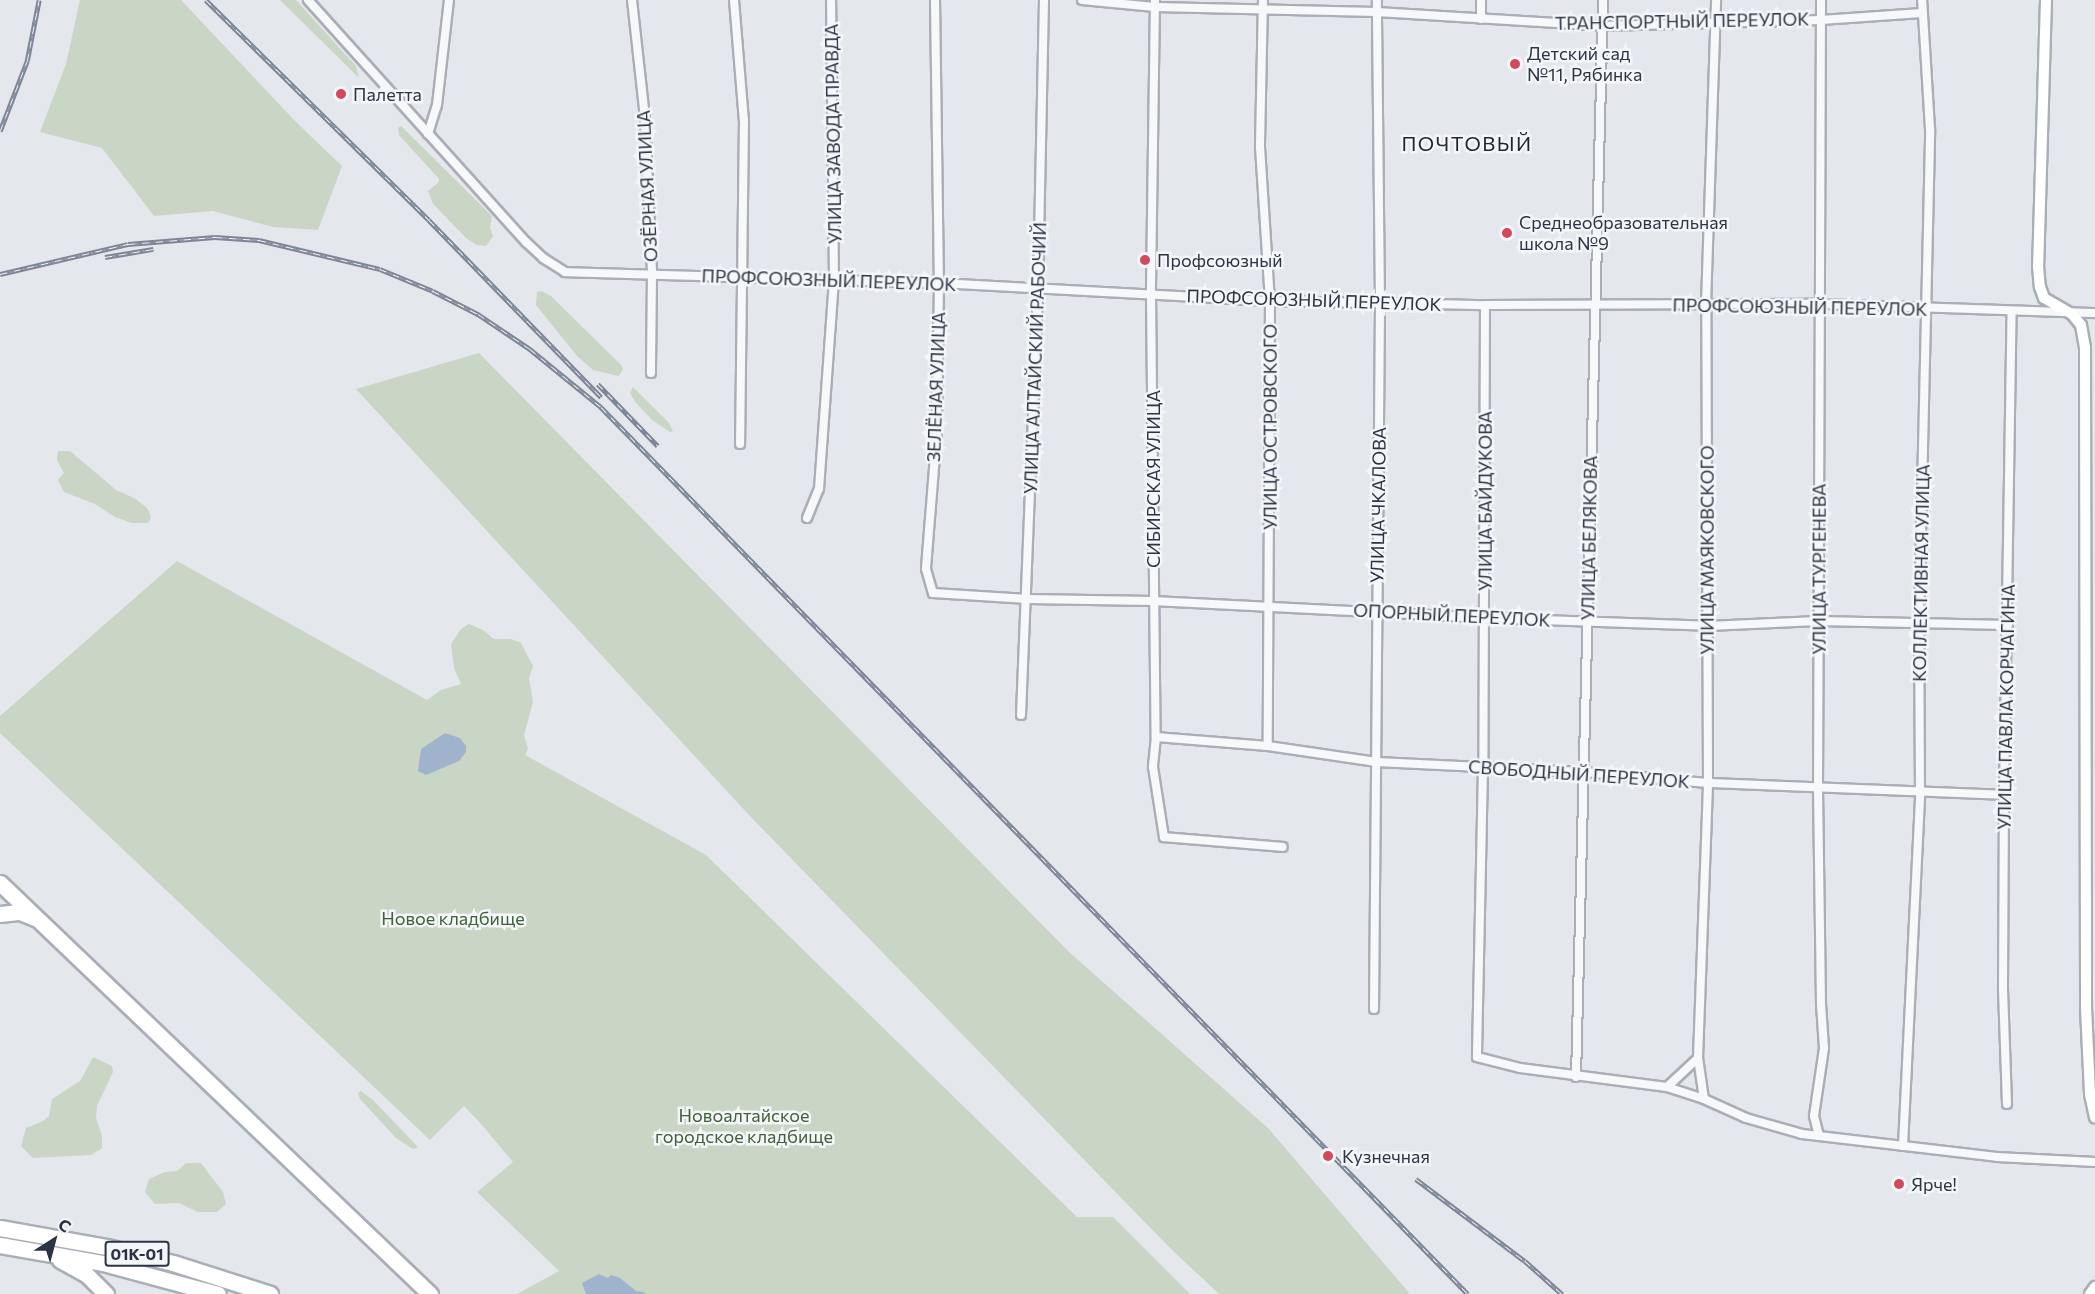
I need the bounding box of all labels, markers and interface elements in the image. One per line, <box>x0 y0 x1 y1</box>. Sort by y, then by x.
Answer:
street label: ТРАНСПОРТНЫЙ ПЕРЕУЛОК <box>1555 8 1809 34</box>
street label: УЛИЦА ЗАВОДА ПРАВДА <box>820 24 846 244</box>
place label: Детский сад №11, Рябинка <box>1527 43 1642 86</box>
marker: Детский сад №11, Рябинка <box>1508 57 1522 71</box>
place label: Палетта <box>353 83 422 105</box>
marker: Палетта <box>334 87 348 101</box>
street label: ОЗЁРНАЯ УЛИЦА <box>632 109 662 263</box>
district label: ПОЧТОВЫЙ <box>1401 131 1533 155</box>
place label: Среднеобразовательная школа №9 <box>1519 212 1728 254</box>
street label: УЛИЦА АЛТАЙСКИЙ РАБОЧИЙ <box>1019 222 1051 494</box>
marker: Среднеобразовательная школа №9 <box>1500 226 1514 240</box>
place label: Профсоюзный <box>1157 249 1283 271</box>
marker: Профсоюзный <box>1138 253 1152 267</box>
street label: ПРОФСОЮЗНЫЙ ПЕРЕУЛОК <box>701 265 957 295</box>
street label: ПРОФСОЮЗНЫЙ ПЕРЕУЛОК <box>1186 285 1442 315</box>
street label: ПРОФСОЮЗНЫЙ ПЕРЕУЛОК <box>1672 294 1928 320</box>
street label: ЗЕЛЁНАЯ УЛИЦА <box>923 311 949 463</box>
street label: УЛИЦА ОСТРОВСКОГО <box>1259 324 1281 530</box>
street label: СИБИРСКАЯ УЛИЦА <box>1142 390 1164 568</box>
street label: УЛИЦА БАЙДУКОВА <box>1474 411 1496 591</box>
street label: УЛИЦА ЧКАЛОВА <box>1366 427 1390 583</box>
street label: УЛИЦА МАЯКОВСКОГО <box>1696 445 1718 655</box>
street label: УЛИЦА БЕЛЯКОВА <box>1577 455 1601 621</box>
street label: КОЛЛЕКТИВНАЯ УЛИЦА <box>1908 464 1934 682</box>
street label: УЛИЦА ТУРГЕНЕВА <box>1808 483 1830 655</box>
street label: УЛИЦА ПАВЛА КОРЧАГИНА <box>1993 584 2019 830</box>
street label: ОПОРНЫЙ ПЕРЕУЛОК <box>1353 599 1551 631</box>
street label: СВОБОДНЫЙ ПЕРЕУЛОК <box>1468 755 1690 793</box>
park label: Новое кладбище <box>381 907 525 929</box>
park label: Новоалтайское городское кладбище <box>655 1105 833 1148</box>
place label: Кузнечная <box>1342 1145 1430 1167</box>
marker: Кузнечная <box>1319 1147 1337 1165</box>
place label: Ярче! <box>1911 1173 1957 1195</box>
marker: Ярче! <box>1892 1177 1906 1191</box>
north arrow <box>24 1210 84 1270</box>
text: С <box>55 1214 75 1236</box>
road number: 01К-01 <box>104 1241 170 1267</box>

